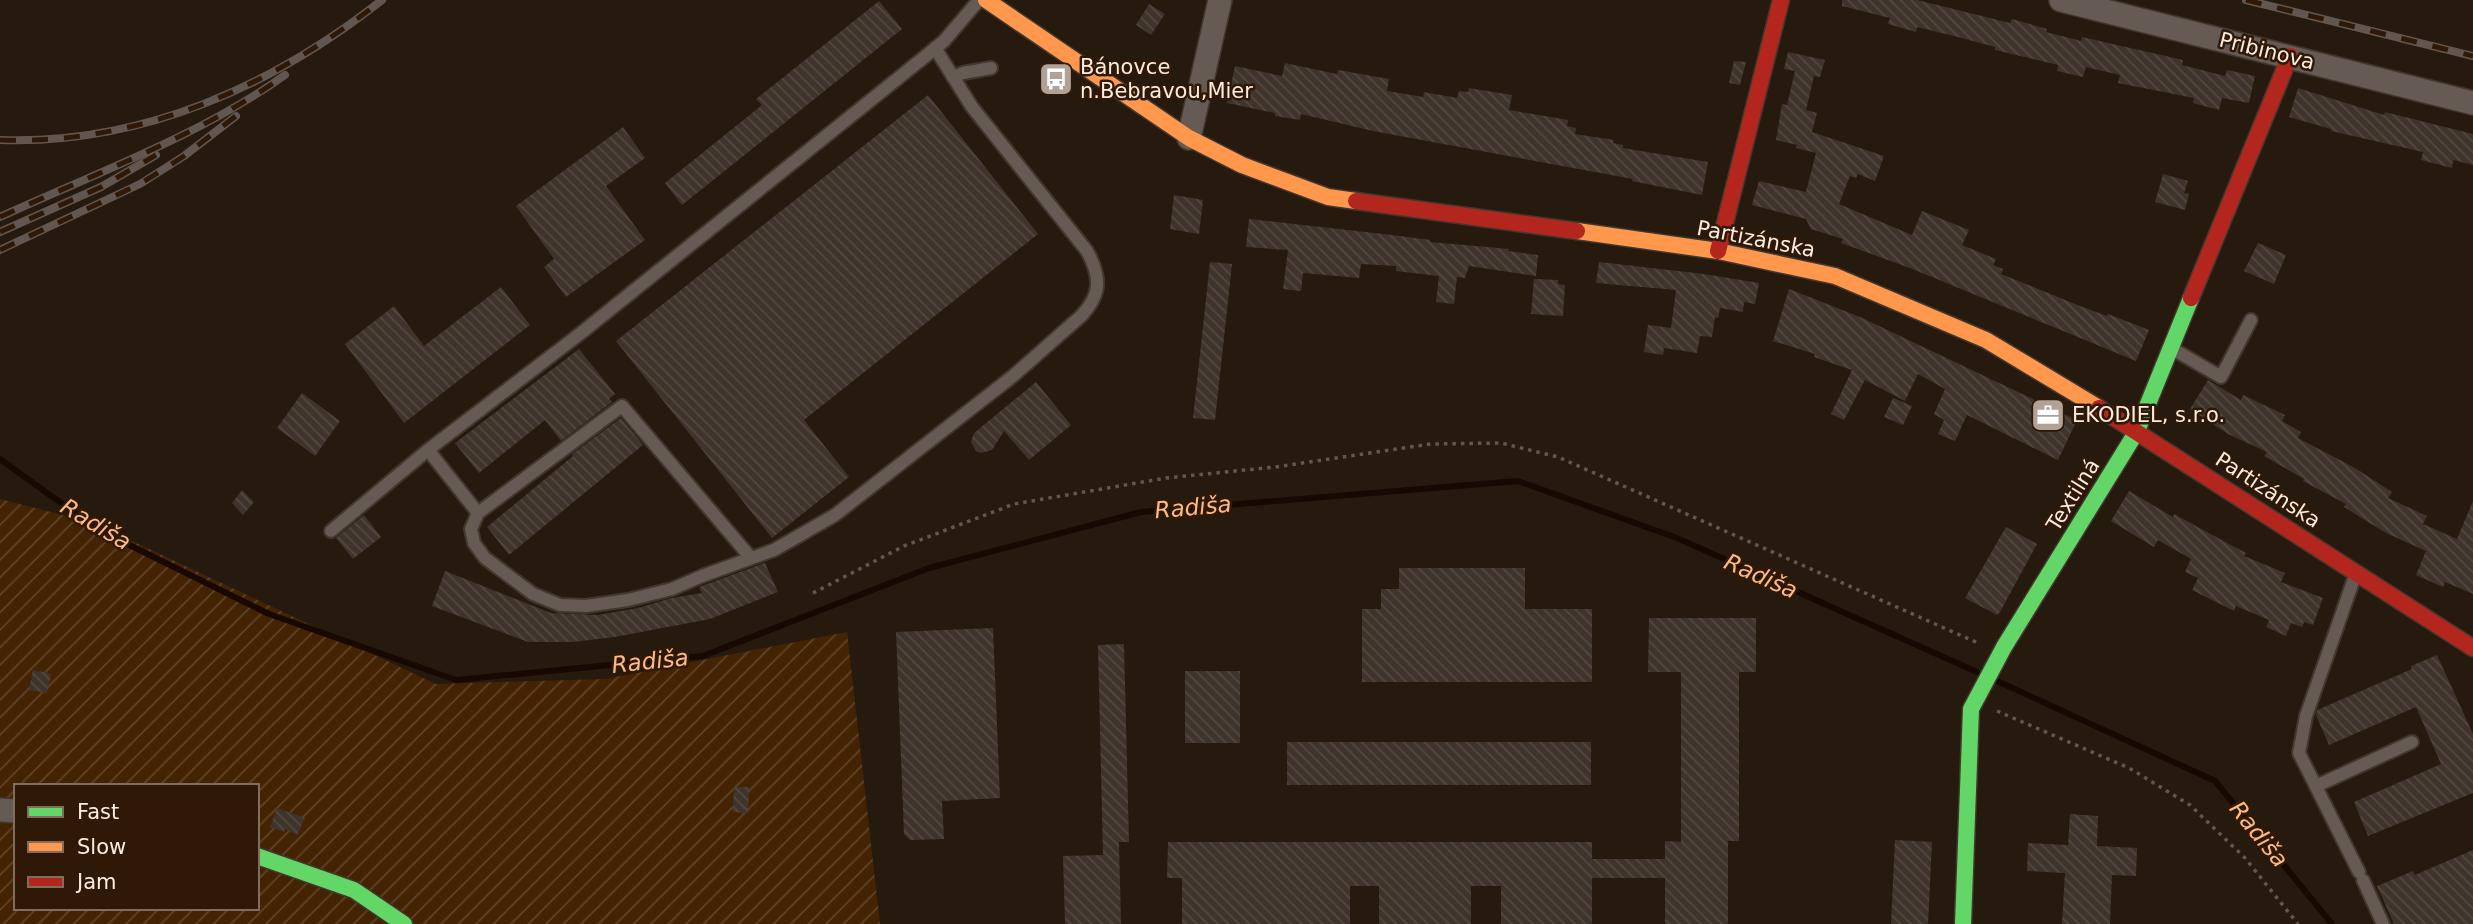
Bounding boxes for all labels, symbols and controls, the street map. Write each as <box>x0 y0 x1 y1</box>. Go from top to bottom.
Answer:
street label: Pribinova <box>2217 28 2317 74</box>
place label: Bánovce n.Bebravou,Mier <box>1080 55 1253 103</box>
bus stop icon: Bánovce n.Bebravou,Mier <box>1037 60 1075 98</box>
street label: Partizánska <box>1695 216 1817 262</box>
office icon: EKODIEL, s.r.o. <box>2029 396 2067 434</box>
place label: EKODIEL, s.r.o. <box>2072 403 2225 427</box>
street label: Partizánska <box>2211 447 2325 533</box>
street label: Textilná <box>2041 455 2104 536</box>
water label: Radiša <box>1153 491 1233 523</box>
water label: Radiša <box>56 493 136 555</box>
water label: Radiša <box>1720 548 1802 604</box>
water label: Radiša <box>610 644 690 678</box>
legend <box>14 784 259 910</box>
water label: Radiša <box>2225 796 2293 872</box>
text: Fast <box>77 800 119 824</box>
text: Slow <box>77 835 126 859</box>
text: Jam <box>75 870 117 894</box>

